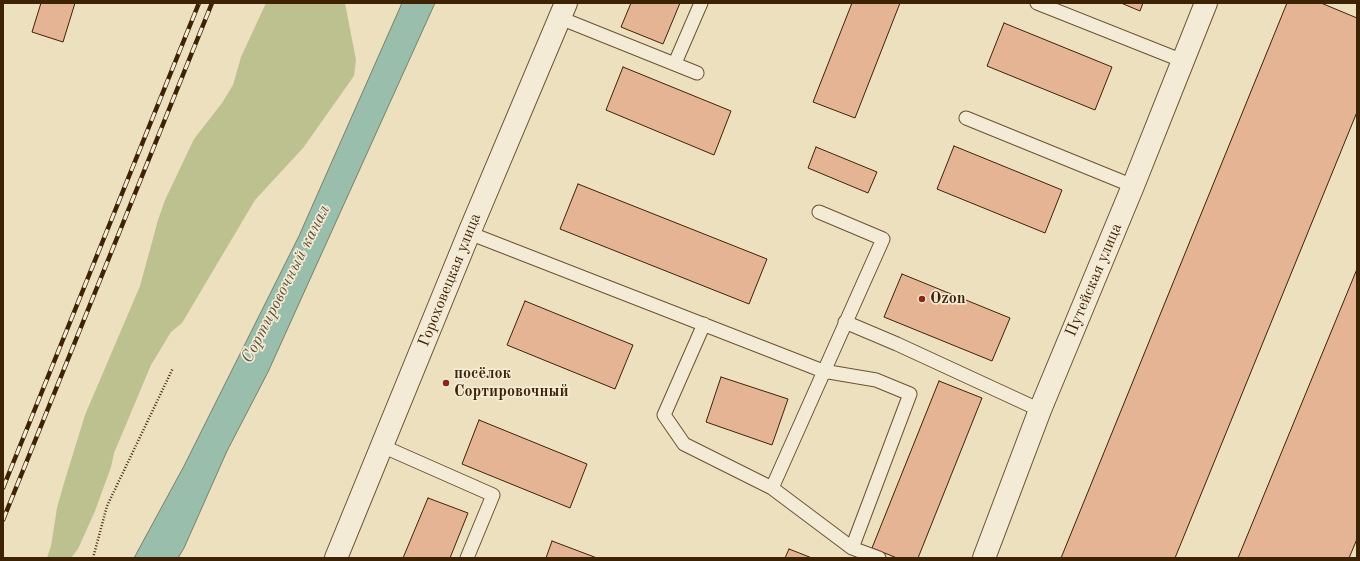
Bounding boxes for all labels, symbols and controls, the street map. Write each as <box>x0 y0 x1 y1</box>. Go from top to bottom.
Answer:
water label: Сортировочный канал <box>237 201 335 367</box>
street label: Гороховецкая улица <box>414 210 486 350</box>
street label: Путейская улица <box>1061 220 1127 340</box>
place label: Ozon <box>930 289 966 309</box>
marker: Ozon <box>917 294 927 304</box>
place label: посёлок Сортировочный <box>454 364 569 402</box>
marker: посёлок Сортировочный <box>441 378 451 388</box>

